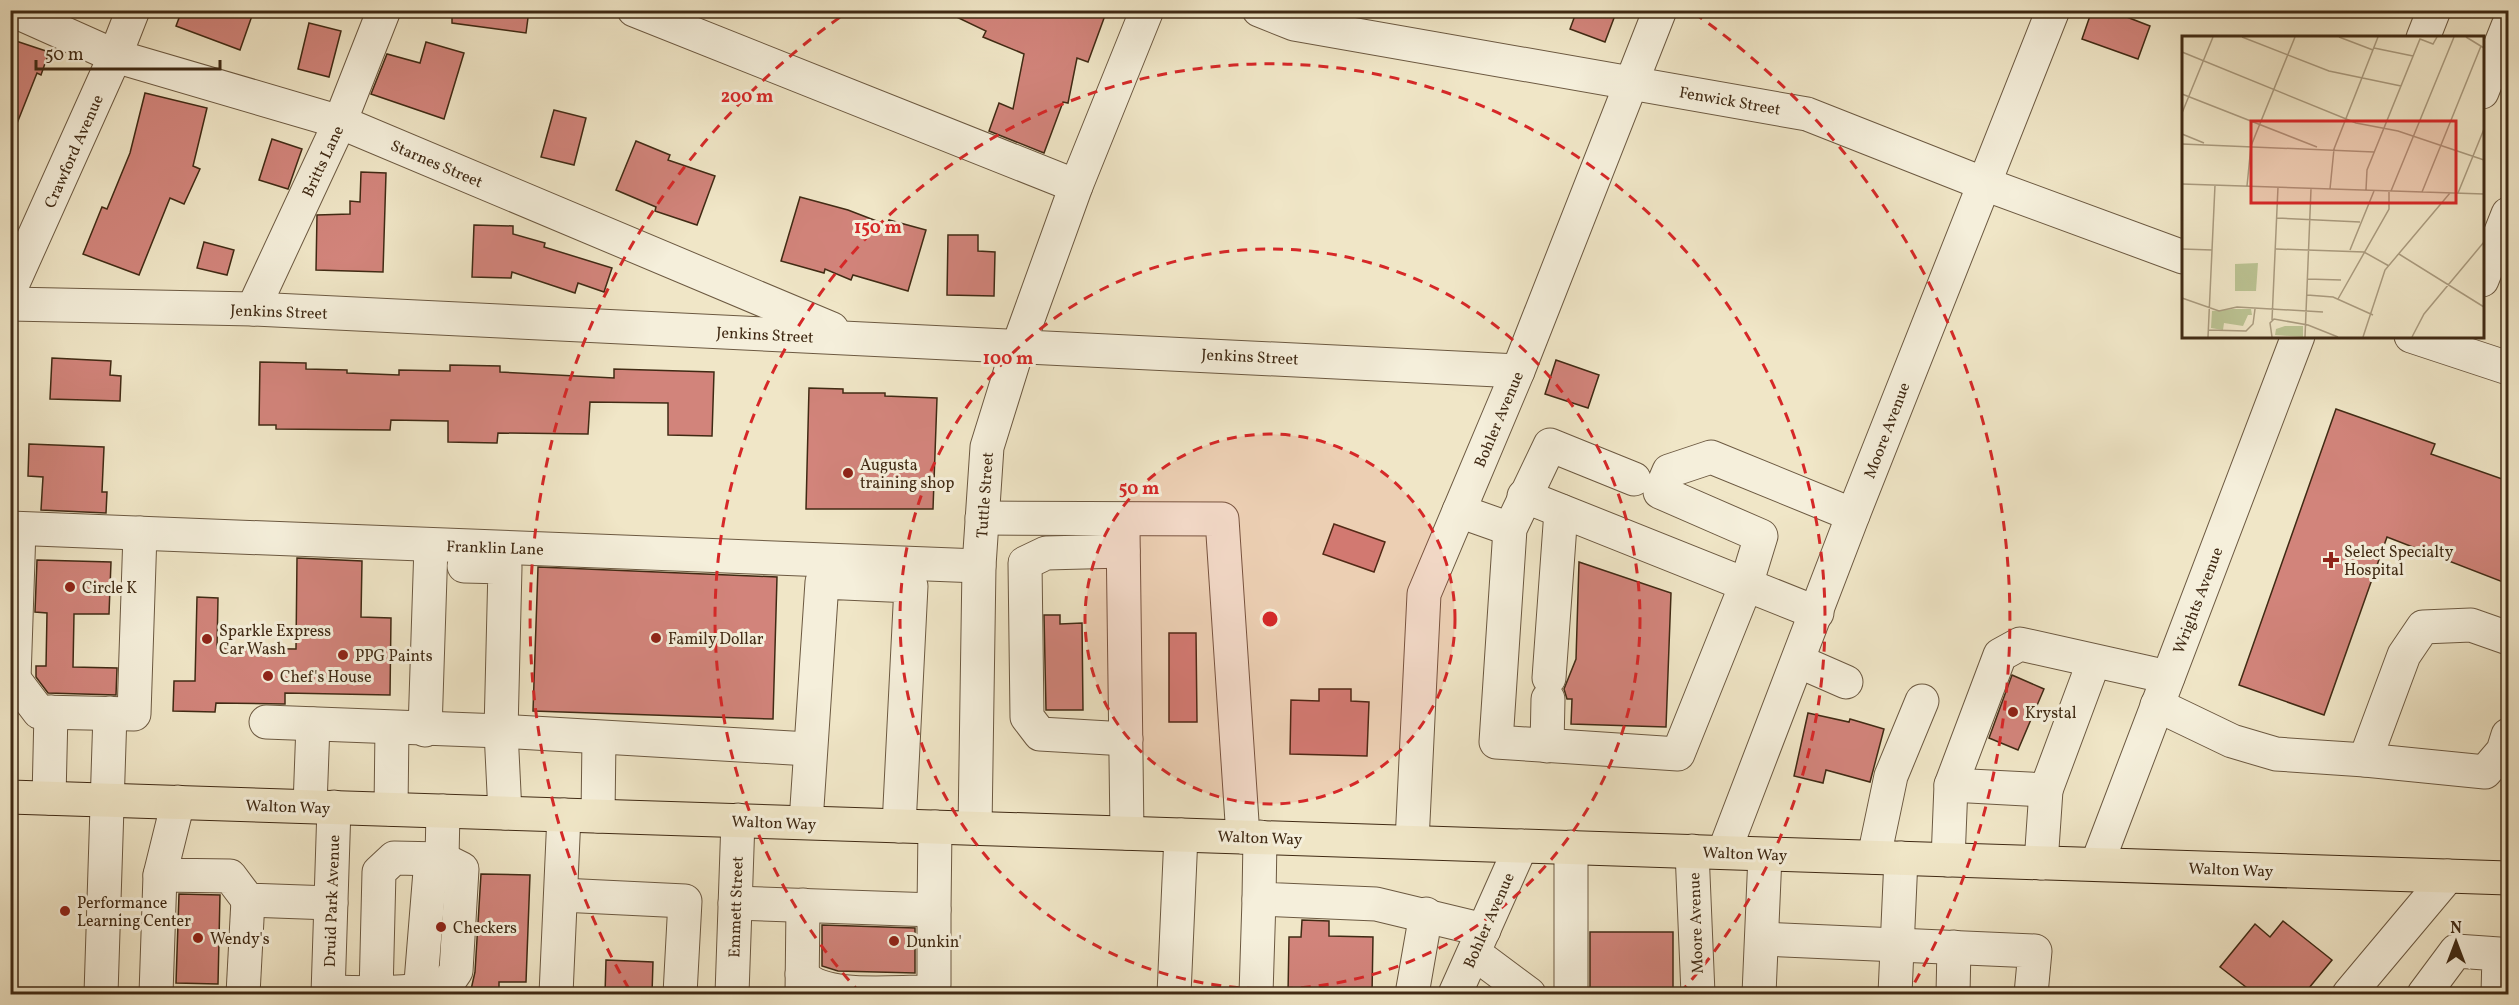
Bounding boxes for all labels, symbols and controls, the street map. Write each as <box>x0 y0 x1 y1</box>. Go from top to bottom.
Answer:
scale bar <box>36 33 220 71</box>
inset map <box>2182 36 2483 338</box>
text: 50 m <box>45 43 84 68</box>
street label: Fenwick Street <box>1677 82 1782 122</box>
text: 200 m <box>721 85 773 110</box>
street label: Crawford Avenue <box>40 91 110 212</box>
street label: Britts Lane <box>298 122 350 201</box>
street label: Starnes Street <box>387 136 486 194</box>
text: 150 m <box>854 216 902 241</box>
street label: Jenkins Street <box>230 300 328 326</box>
street label: Jenkins Street <box>716 322 815 350</box>
street label: Jenkins Street <box>1201 344 1300 372</box>
text: 100 m <box>983 347 1033 372</box>
street label: Bohler Avenue <box>1470 368 1530 471</box>
street label: Moore Avenue <box>1859 379 1916 482</box>
street label: Tuttle Street <box>972 451 1000 539</box>
place label: Augusta training shop <box>860 455 954 495</box>
marker: Augusta training shop <box>841 466 855 480</box>
text: 50 m <box>1119 477 1159 502</box>
street label: Franklin Lane <box>446 536 544 562</box>
place label: Select Specialty Hospital <box>2344 542 2454 582</box>
street label: Wrights Avenue <box>2168 544 2229 657</box>
marker: Select Specialty Hospital <box>2322 551 2340 569</box>
place label: Circle K <box>82 578 137 600</box>
marker: Circle K <box>63 580 77 594</box>
centre of rings <box>1260 609 1280 629</box>
place label: Sparkle Express Car Wash <box>219 621 331 661</box>
place label: Family Dollar <box>668 629 764 651</box>
marker: Family Dollar <box>649 631 663 645</box>
marker: Sparkle Express Car Wash <box>200 632 214 646</box>
place label: PPG Paints <box>355 646 433 668</box>
marker: PPG Paints <box>336 648 350 662</box>
place label: Chef's House <box>280 667 372 689</box>
marker: Chef's House <box>261 669 275 683</box>
place label: Krystal <box>2025 703 2077 725</box>
marker: Krystal <box>2006 705 2020 719</box>
street label: Walton Way <box>245 796 331 820</box>
street label: Walton Way <box>731 812 817 836</box>
street label: Walton Way <box>1217 827 1303 851</box>
street label: Druid Park Avenue <box>320 834 346 968</box>
street label: Walton Way <box>1702 843 1788 867</box>
street label: Emmett Street <box>724 855 750 958</box>
street label: Walton Way <box>2188 859 2274 883</box>
street label: Bohler Avenue <box>1459 870 1521 972</box>
street label: Moore Avenue <box>1684 872 1710 974</box>
place label: Performance Learning Center <box>77 893 191 933</box>
marker: Performance Learning Center <box>58 904 72 918</box>
north arrow <box>2426 912 2486 972</box>
place label: Checkers <box>453 918 517 940</box>
text: N <box>2450 918 2462 940</box>
marker: Checkers <box>434 920 448 934</box>
place label: Wendy's <box>210 929 270 951</box>
marker: Wendy's <box>191 931 205 945</box>
place label: Dunkin' <box>906 932 962 954</box>
marker: Dunkin' <box>887 934 901 948</box>

